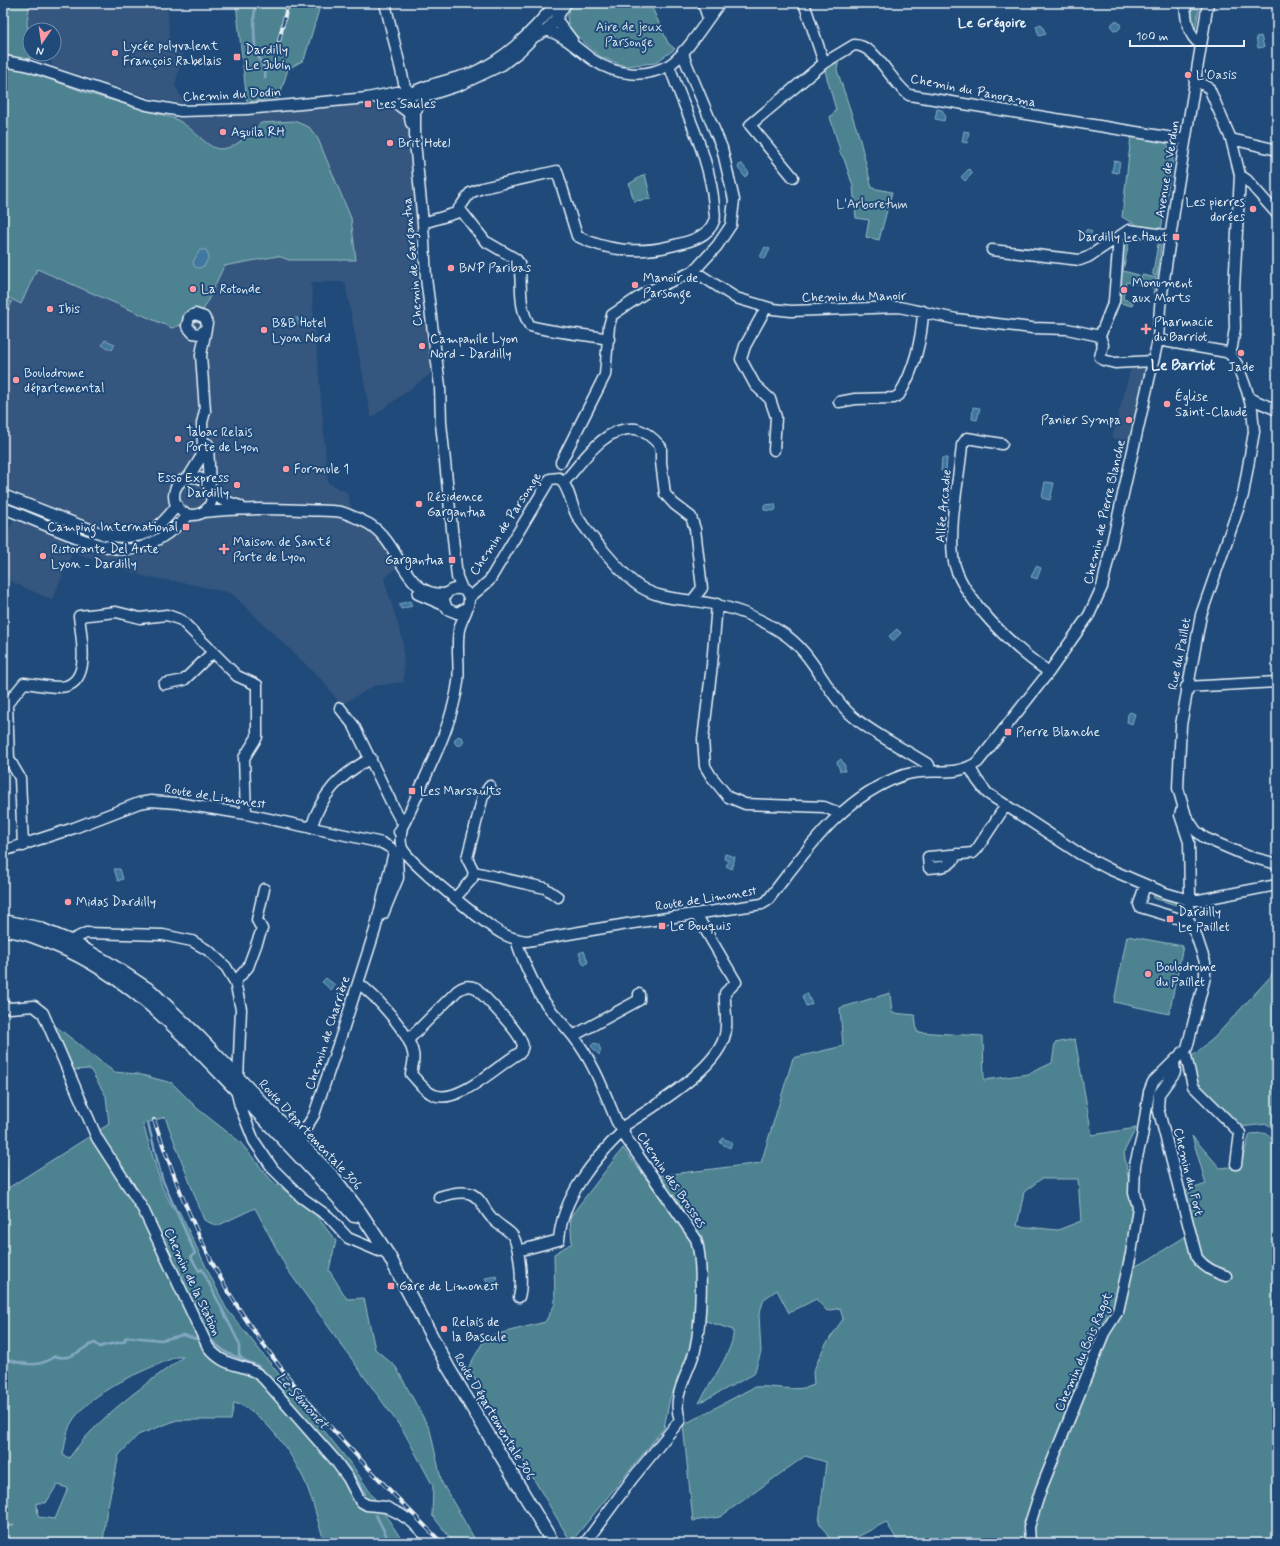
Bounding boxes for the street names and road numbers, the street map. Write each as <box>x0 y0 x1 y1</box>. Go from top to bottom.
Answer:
street label: Chemin du Panorama <box>909 70 1038 112</box>
street label: Chemin du Dodin <box>182 84 282 106</box>
street label: Avenue de Verdun <box>1152 119 1184 219</box>
street label: Chemin de Gargantua <box>399 196 429 327</box>
street label: Chemin du Manoir <box>801 288 907 306</box>
street label: Chemin de Pierre Blanche <box>1080 438 1130 586</box>
street label: Allée Arcadie <box>932 468 956 543</box>
street label: Chemin de Parsonge <box>466 469 546 579</box>
street label: Rue du Paillet <box>1165 616 1195 692</box>
street label: Route de Limonest <box>163 781 267 813</box>
street label: Route de Limonest <box>654 883 758 915</box>
street label: Chemin de Charrière <box>302 974 354 1092</box>
street label: Route Départementale 306 <box>254 1076 366 1194</box>
street label: Chemin du Fort <box>1169 1126 1207 1218</box>
street label: Chemin des Brosses <box>632 1128 710 1232</box>
street label: Chemin de la Station <box>160 1225 224 1339</box>
street label: Chemin du Bois Ragot <box>1051 1290 1118 1414</box>
street label: Route Départementale 306 <box>449 1350 539 1484</box>

